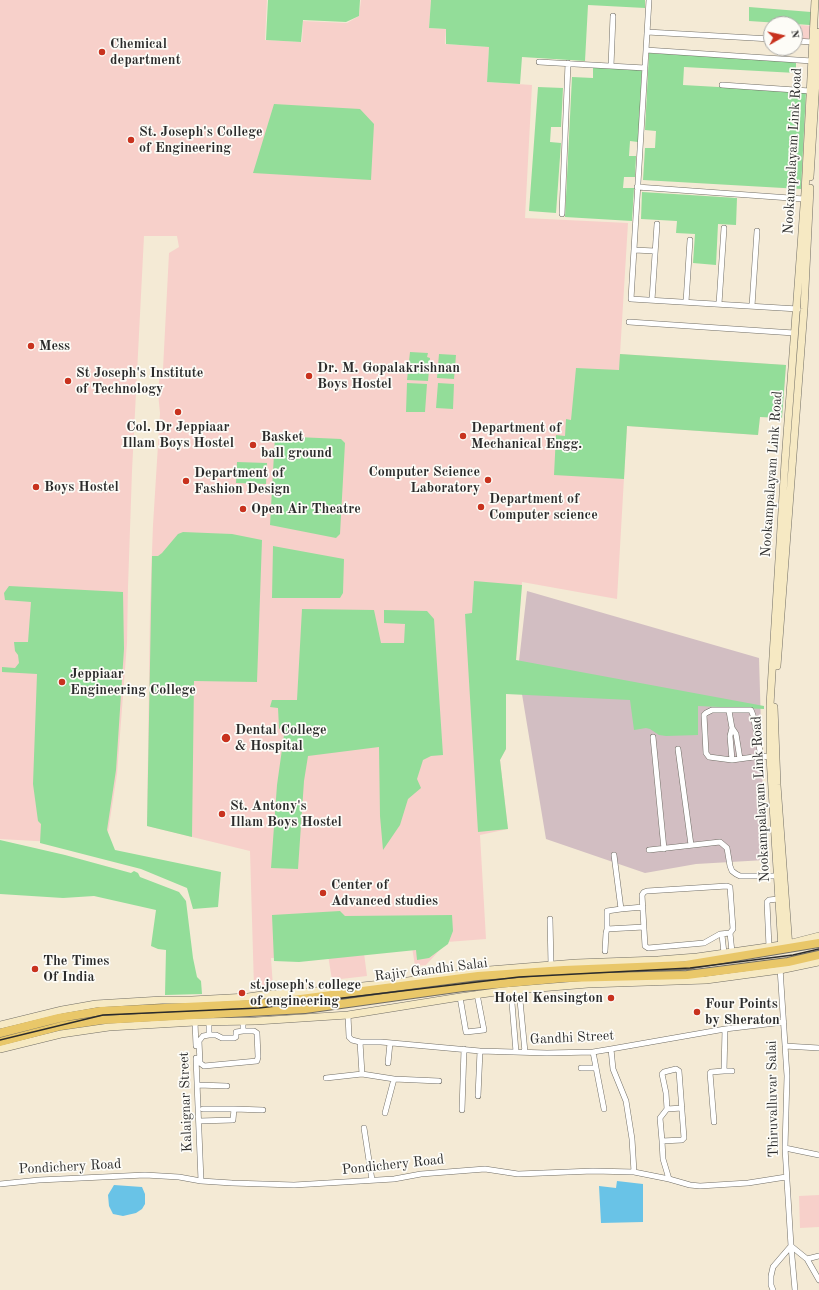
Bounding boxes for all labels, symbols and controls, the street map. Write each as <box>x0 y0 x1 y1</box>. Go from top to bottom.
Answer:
north arrow <box>763 16 803 56</box>
text: N <box>788 29 800 39</box>
place label: Chemical department <box>110 36 181 68</box>
marker: Chemical department <box>97 47 107 57</box>
street label: Nookampalayam Link Road <box>780 67 806 235</box>
place label: St. Joseph's College of Engineering <box>139 124 263 156</box>
marker: St. Joseph's College of Engineering <box>126 135 136 145</box>
place label: Mess <box>39 338 70 354</box>
marker: Mess <box>26 341 36 351</box>
place label: Dr. M. Gopalakrishnan Boys Hostel <box>317 360 460 392</box>
place label: St Joseph's Institute of Technology <box>76 365 203 398</box>
marker: Dr. M. Gopalakrishnan Boys Hostel <box>304 371 314 381</box>
marker: St Joseph's Institute of Technology <box>63 376 73 386</box>
street label: Nookampalayam Link Road <box>758 390 786 558</box>
marker: Col. Dr Jeppiaar Illam Boys Hostel <box>173 407 183 417</box>
place label: Col. Dr Jeppiaar Illam Boys Hostel <box>122 419 234 452</box>
place label: Department of Mechanical Engg. <box>471 420 582 452</box>
place label: Basket ball ground <box>261 429 332 462</box>
marker: Department of Mechanical Engg. <box>458 431 468 441</box>
marker: Basket ball ground <box>248 440 258 450</box>
place label: Computer Science Laboratory <box>369 464 480 496</box>
place label: Department of Fashion Design <box>194 465 290 498</box>
marker: Computer Science Laboratory <box>483 475 493 485</box>
marker: Department of Fashion Design <box>181 476 191 486</box>
place label: Boys Hostel <box>44 479 119 495</box>
marker: Boys Hostel <box>31 482 41 492</box>
place label: Department of Computer science <box>489 491 598 524</box>
place label: Open Air Theatre <box>251 501 361 517</box>
marker: Department of Computer science <box>476 502 486 512</box>
marker: Open Air Theatre <box>238 504 248 514</box>
place label: Jeppiaar Engineering College <box>70 666 196 698</box>
marker: Jeppiaar Engineering College <box>57 677 67 687</box>
street label: Nookampalayam Link Road <box>748 715 774 883</box>
place label: Dental College & Hospital <box>235 722 327 754</box>
marker: Dental College & Hospital <box>220 732 232 744</box>
place label: St. Antony's Illam Boys Hostel <box>230 798 342 830</box>
marker: St. Antony's Illam Boys Hostel <box>217 809 227 819</box>
place label: Center of Advanced studies <box>331 877 438 910</box>
marker: Center of Advanced studies <box>318 888 328 898</box>
place label: The Times Of India <box>43 953 109 986</box>
street label: Rajiv Gandhi Salai <box>374 955 488 985</box>
marker: The Times Of India <box>30 964 40 974</box>
place label: st.joseph's college of engineering <box>250 977 361 1010</box>
marker: st.joseph's college of engineering <box>237 988 247 998</box>
place label: Hotel Kensington <box>494 990 603 1006</box>
marker: Hotel Kensington <box>606 993 616 1003</box>
place label: Four Points by Sheraton <box>705 996 780 1028</box>
marker: Four Points by Sheraton <box>692 1007 702 1017</box>
street label: Gandhi Street <box>529 1027 615 1049</box>
street label: Thiruvalluvar Salai <box>764 1040 782 1158</box>
street label: Kalaignar Street <box>176 1051 196 1153</box>
street label: Pondichery Road <box>341 1151 445 1179</box>
street label: Pondichery Road <box>18 1156 122 1178</box>

